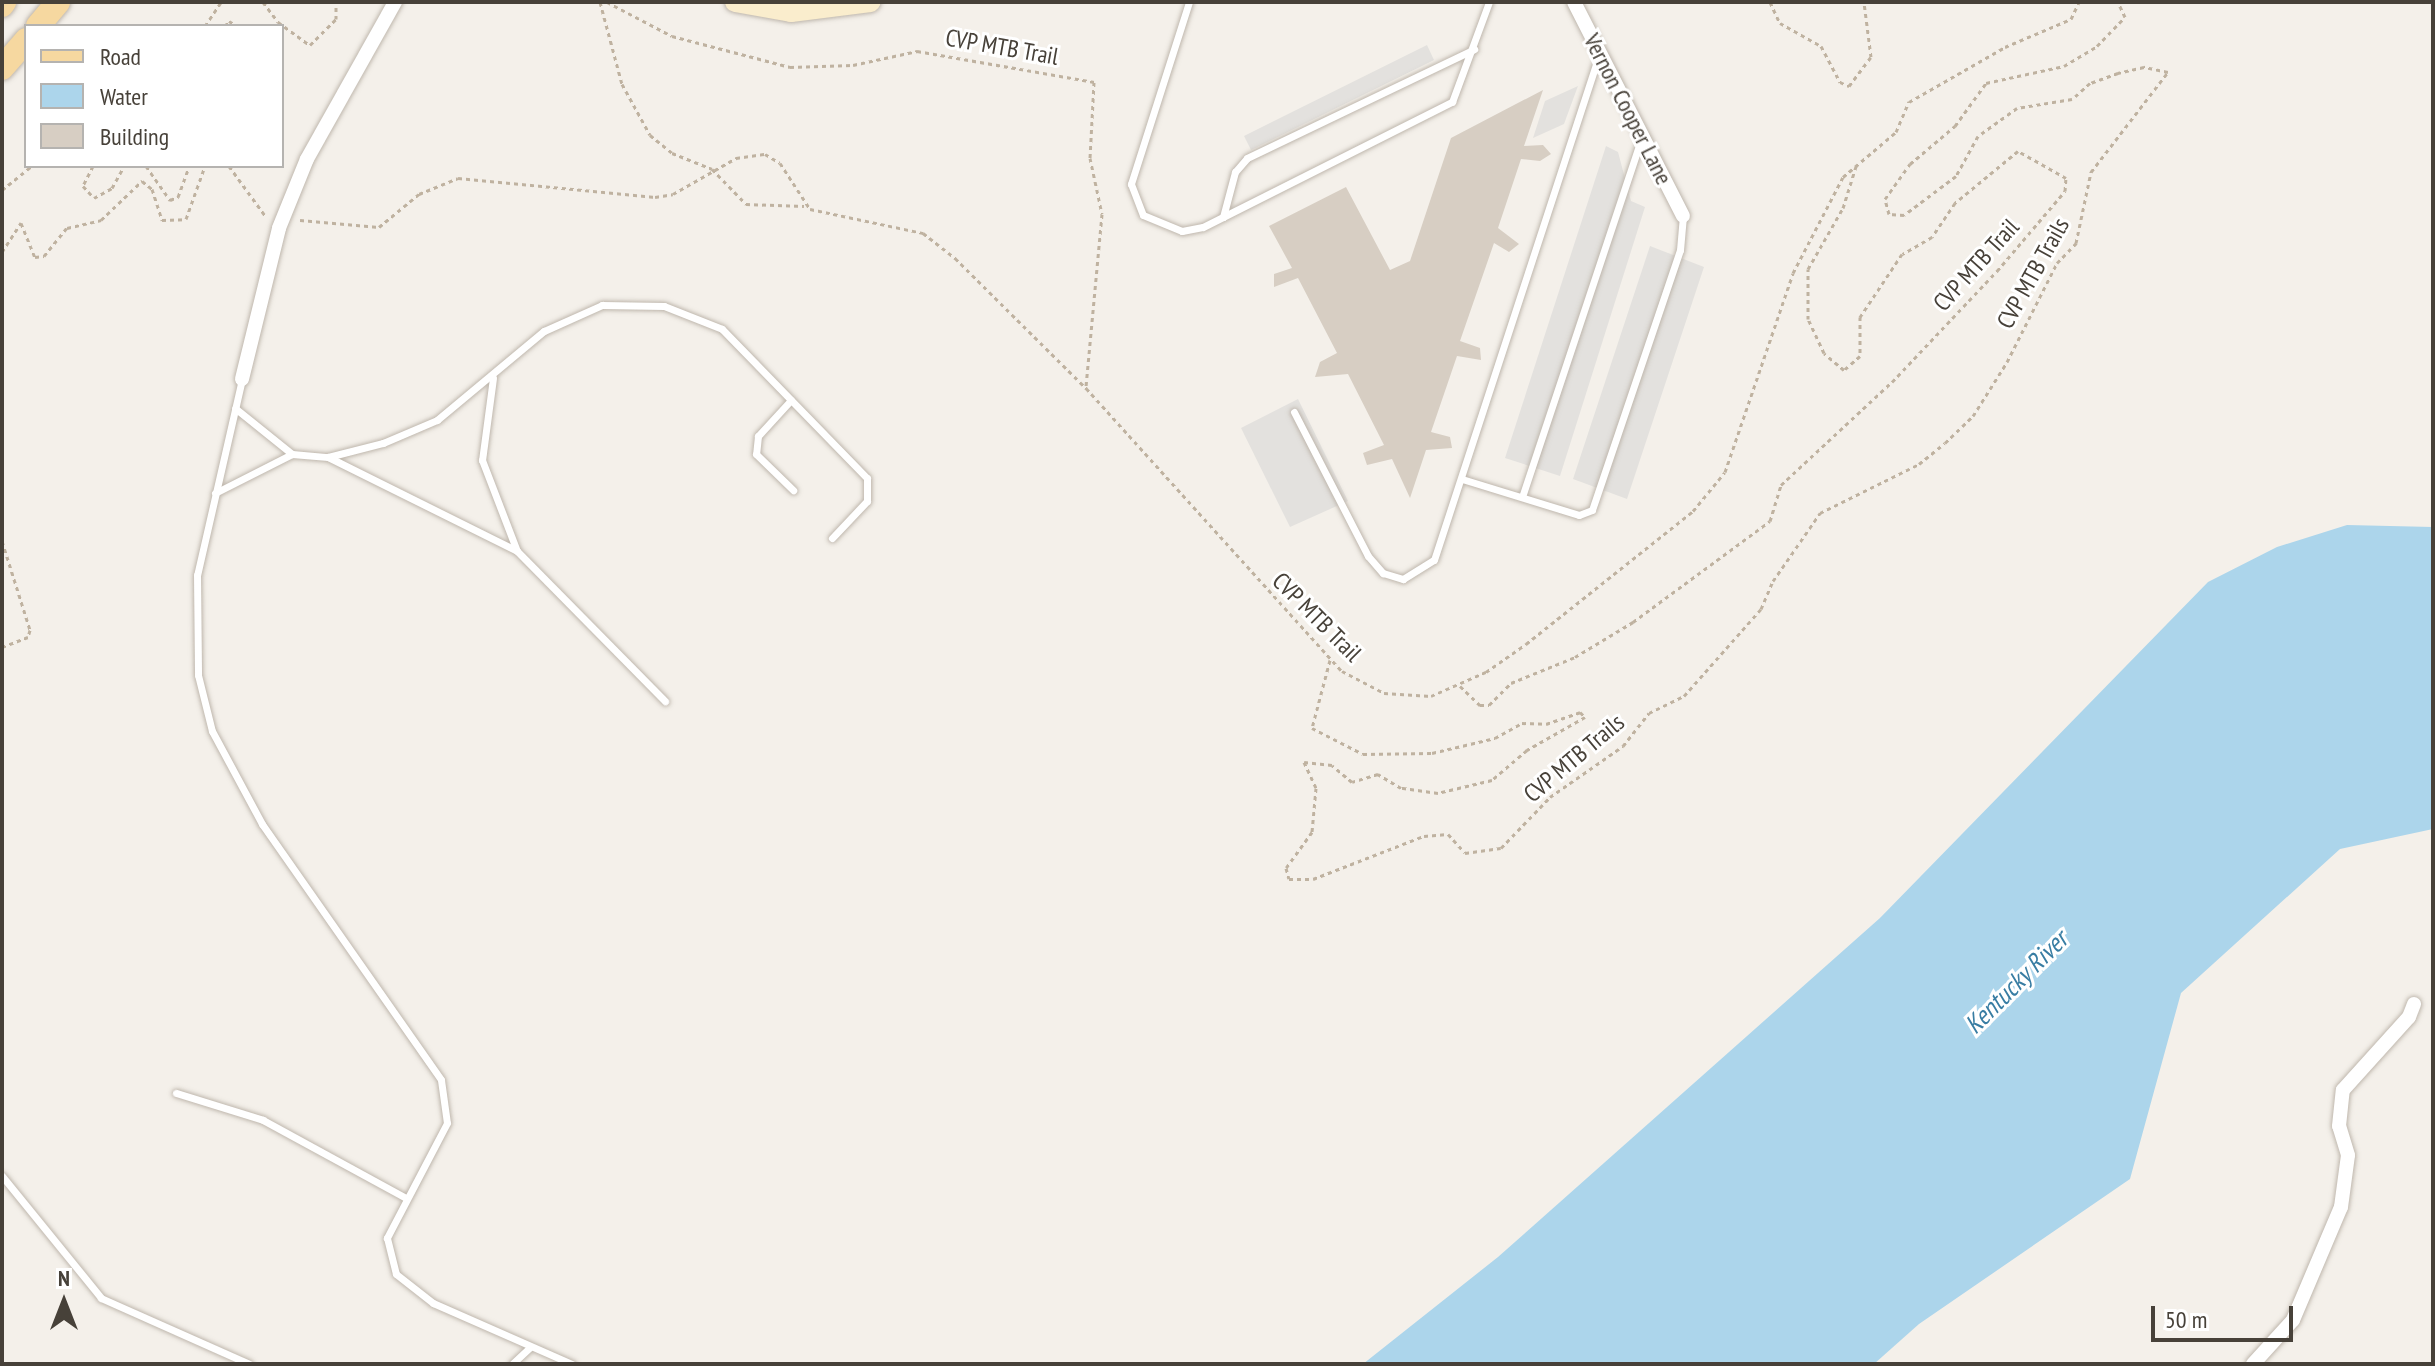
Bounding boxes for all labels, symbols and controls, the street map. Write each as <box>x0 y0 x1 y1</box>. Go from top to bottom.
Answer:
street label: CVP MTB Trail <box>943 23 1061 71</box>
legend <box>24 24 284 168</box>
street label: Vernon Cooper Lane <box>1578 29 1678 189</box>
text: Road <box>100 41 141 72</box>
text: Water <box>100 81 148 112</box>
text: Building <box>100 121 169 152</box>
street label: CVP MTB Trail <box>1927 212 2025 318</box>
street label: CVP MTB Trails <box>1990 212 2076 334</box>
street label: CVP MTB Trail <box>1266 566 1368 668</box>
street label: CVP MTB Trails <box>1517 707 1631 809</box>
water label: Kentucky River <box>1958 924 2074 1040</box>
north arrow <box>24 1262 104 1342</box>
text: N <box>58 1264 70 1292</box>
scale bar <box>2155 1290 2297 1340</box>
text: 50 m <box>2165 1304 2207 1335</box>

